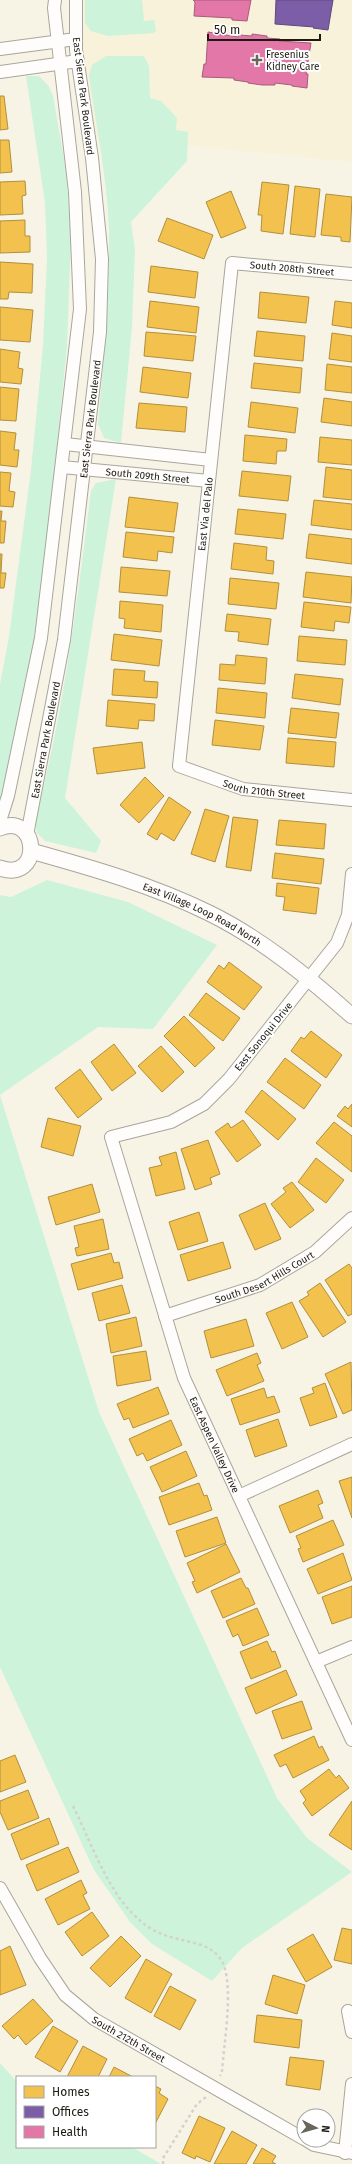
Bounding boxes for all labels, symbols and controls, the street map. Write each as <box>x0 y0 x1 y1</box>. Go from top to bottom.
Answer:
scale bar <box>208 16 320 42</box>
text: 50 m <box>214 23 240 37</box>
street label: East Sierra Park Boulevard <box>70 36 96 156</box>
place label: Fresenius Kidney Care <box>266 49 319 73</box>
marker: Fresenius Kidney Care <box>251 54 263 66</box>
street label: South 208th Street <box>249 259 335 279</box>
street label: East Sierra Park Boulevard <box>78 359 104 479</box>
street label: South 209th Street <box>105 466 190 486</box>
street label: East Via del Palo <box>196 476 216 552</box>
street label: East Sierra Park Boulevard <box>29 680 63 799</box>
street label: South 210th Street <box>221 777 306 802</box>
street label: East Village Loop Road North <box>141 881 263 949</box>
street label: East Sonoqui Drive <box>232 1000 295 1074</box>
street label: South Desert Hills Court <box>213 1249 317 1306</box>
street label: East Aspen Valley Drive <box>187 1395 241 1495</box>
street label: South 212th Street <box>89 2014 167 2066</box>
legend <box>16 2076 156 2148</box>
text: Homes <box>52 2085 90 2099</box>
text: Offices <box>52 2105 89 2119</box>
north arrow <box>296 2108 336 2148</box>
text: Health <box>52 2125 88 2139</box>
text: N <box>319 2125 332 2133</box>

